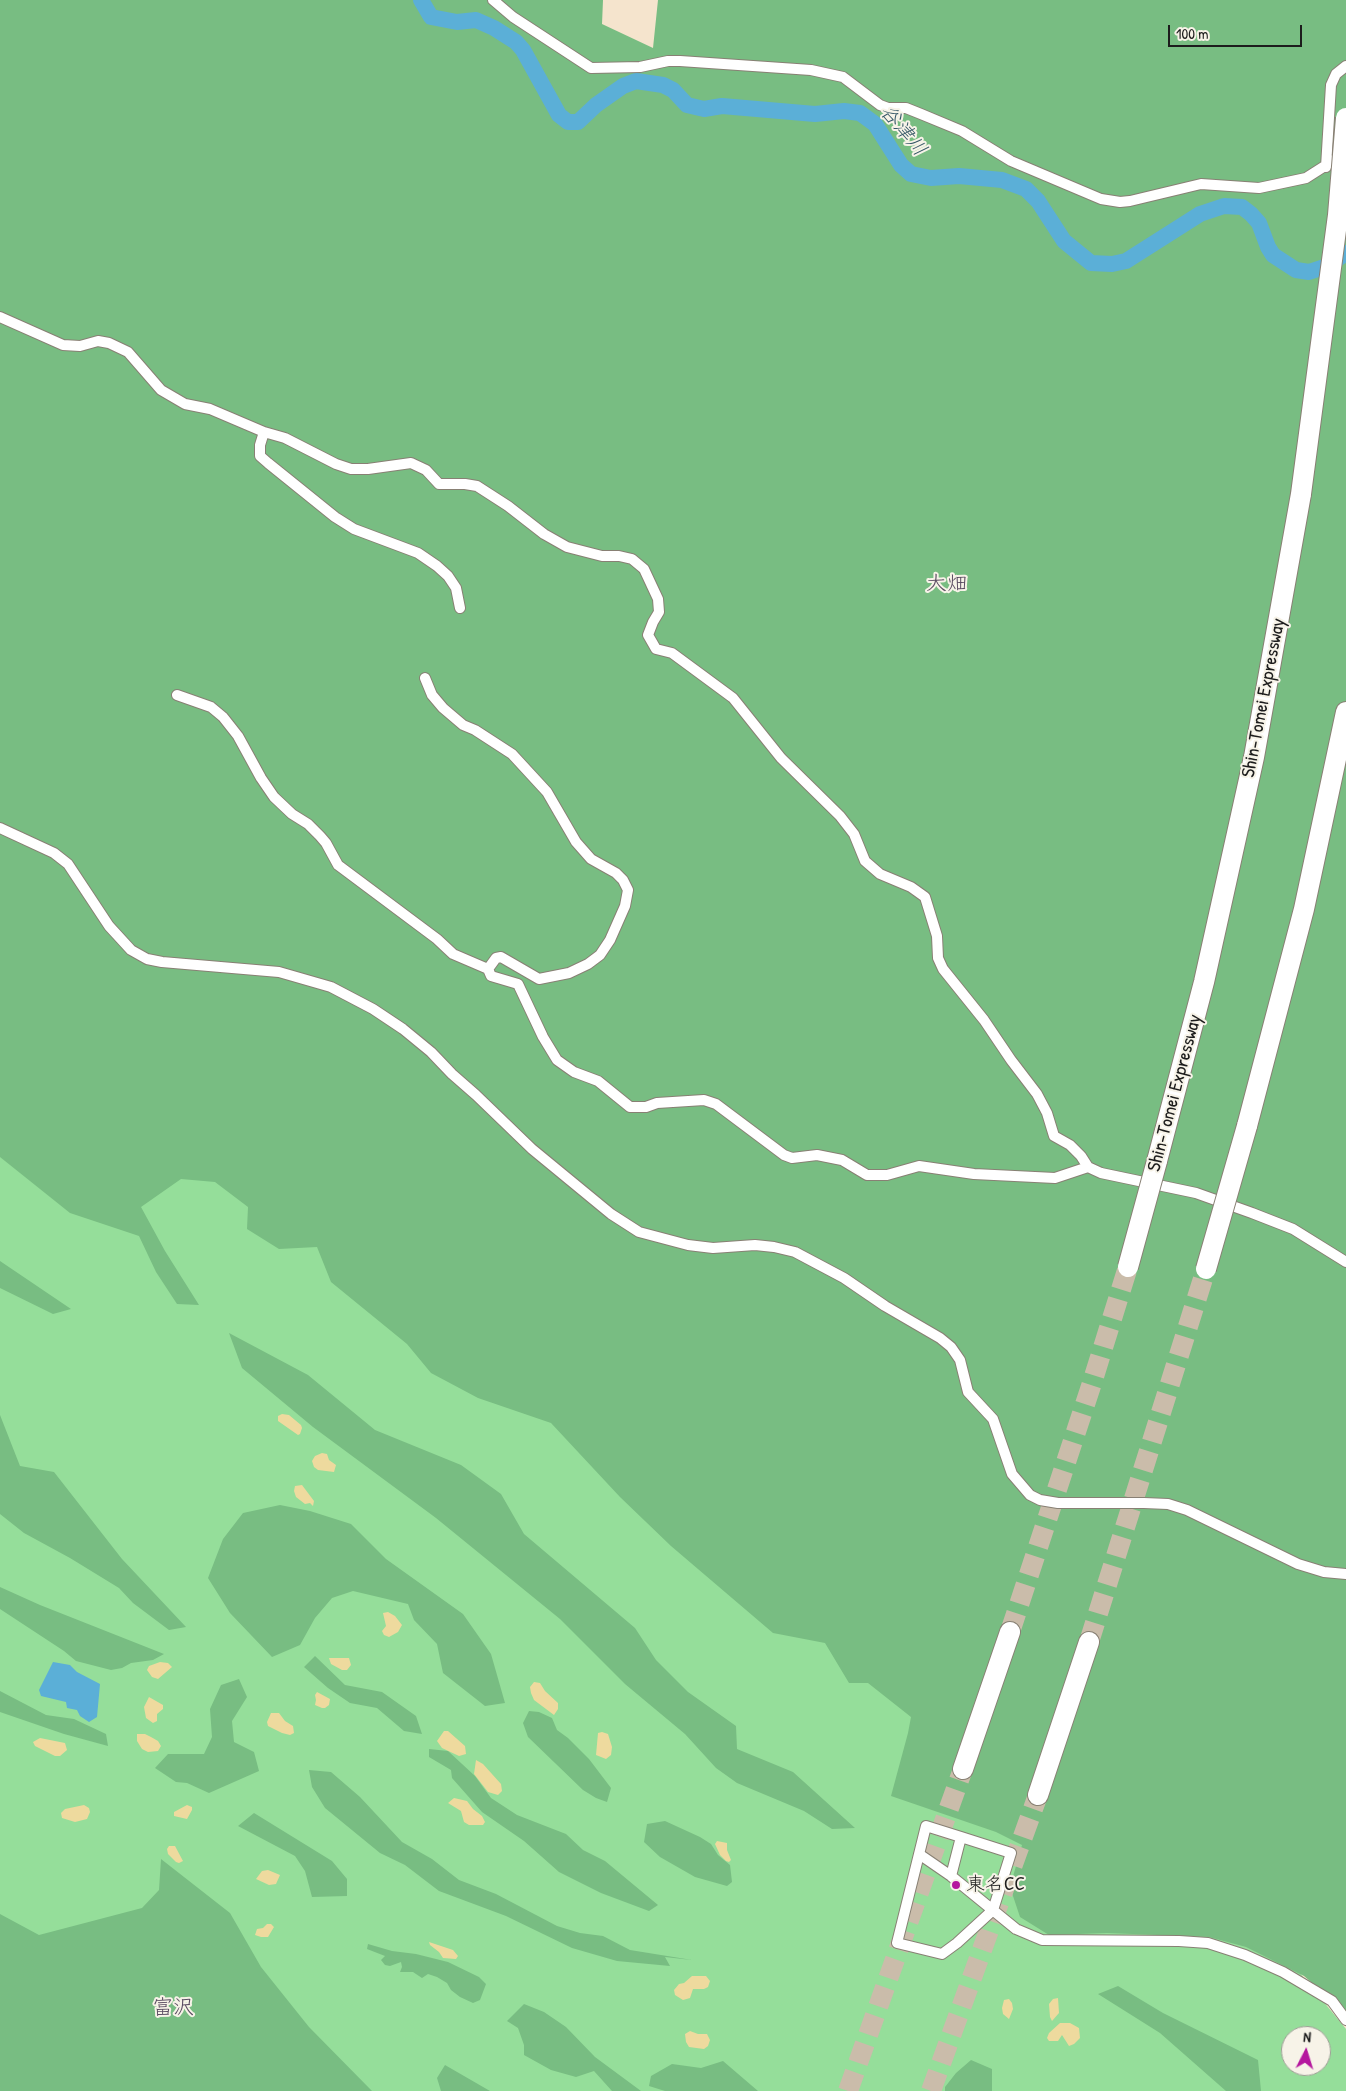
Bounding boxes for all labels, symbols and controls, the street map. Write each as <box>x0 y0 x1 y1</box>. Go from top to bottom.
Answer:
scale bar <box>1171 15 1305 47</box>
text: 100 m <box>1176 23 1209 44</box>
water label: 谷津川 <box>875 100 931 162</box>
district label: 大畑 <box>926 571 968 597</box>
street label: Shin-Tomei Expressway <box>1237 616 1291 780</box>
street label: Shin-Tomei Expressway <box>1143 1012 1207 1174</box>
place label: 東名CC <box>966 1874 1025 1896</box>
marker: 東名CC <box>950 1879 962 1891</box>
district label: 富沢 <box>152 1995 194 2021</box>
north arrow <box>1281 2026 1331 2076</box>
text: N <box>1303 2027 1312 2046</box>

